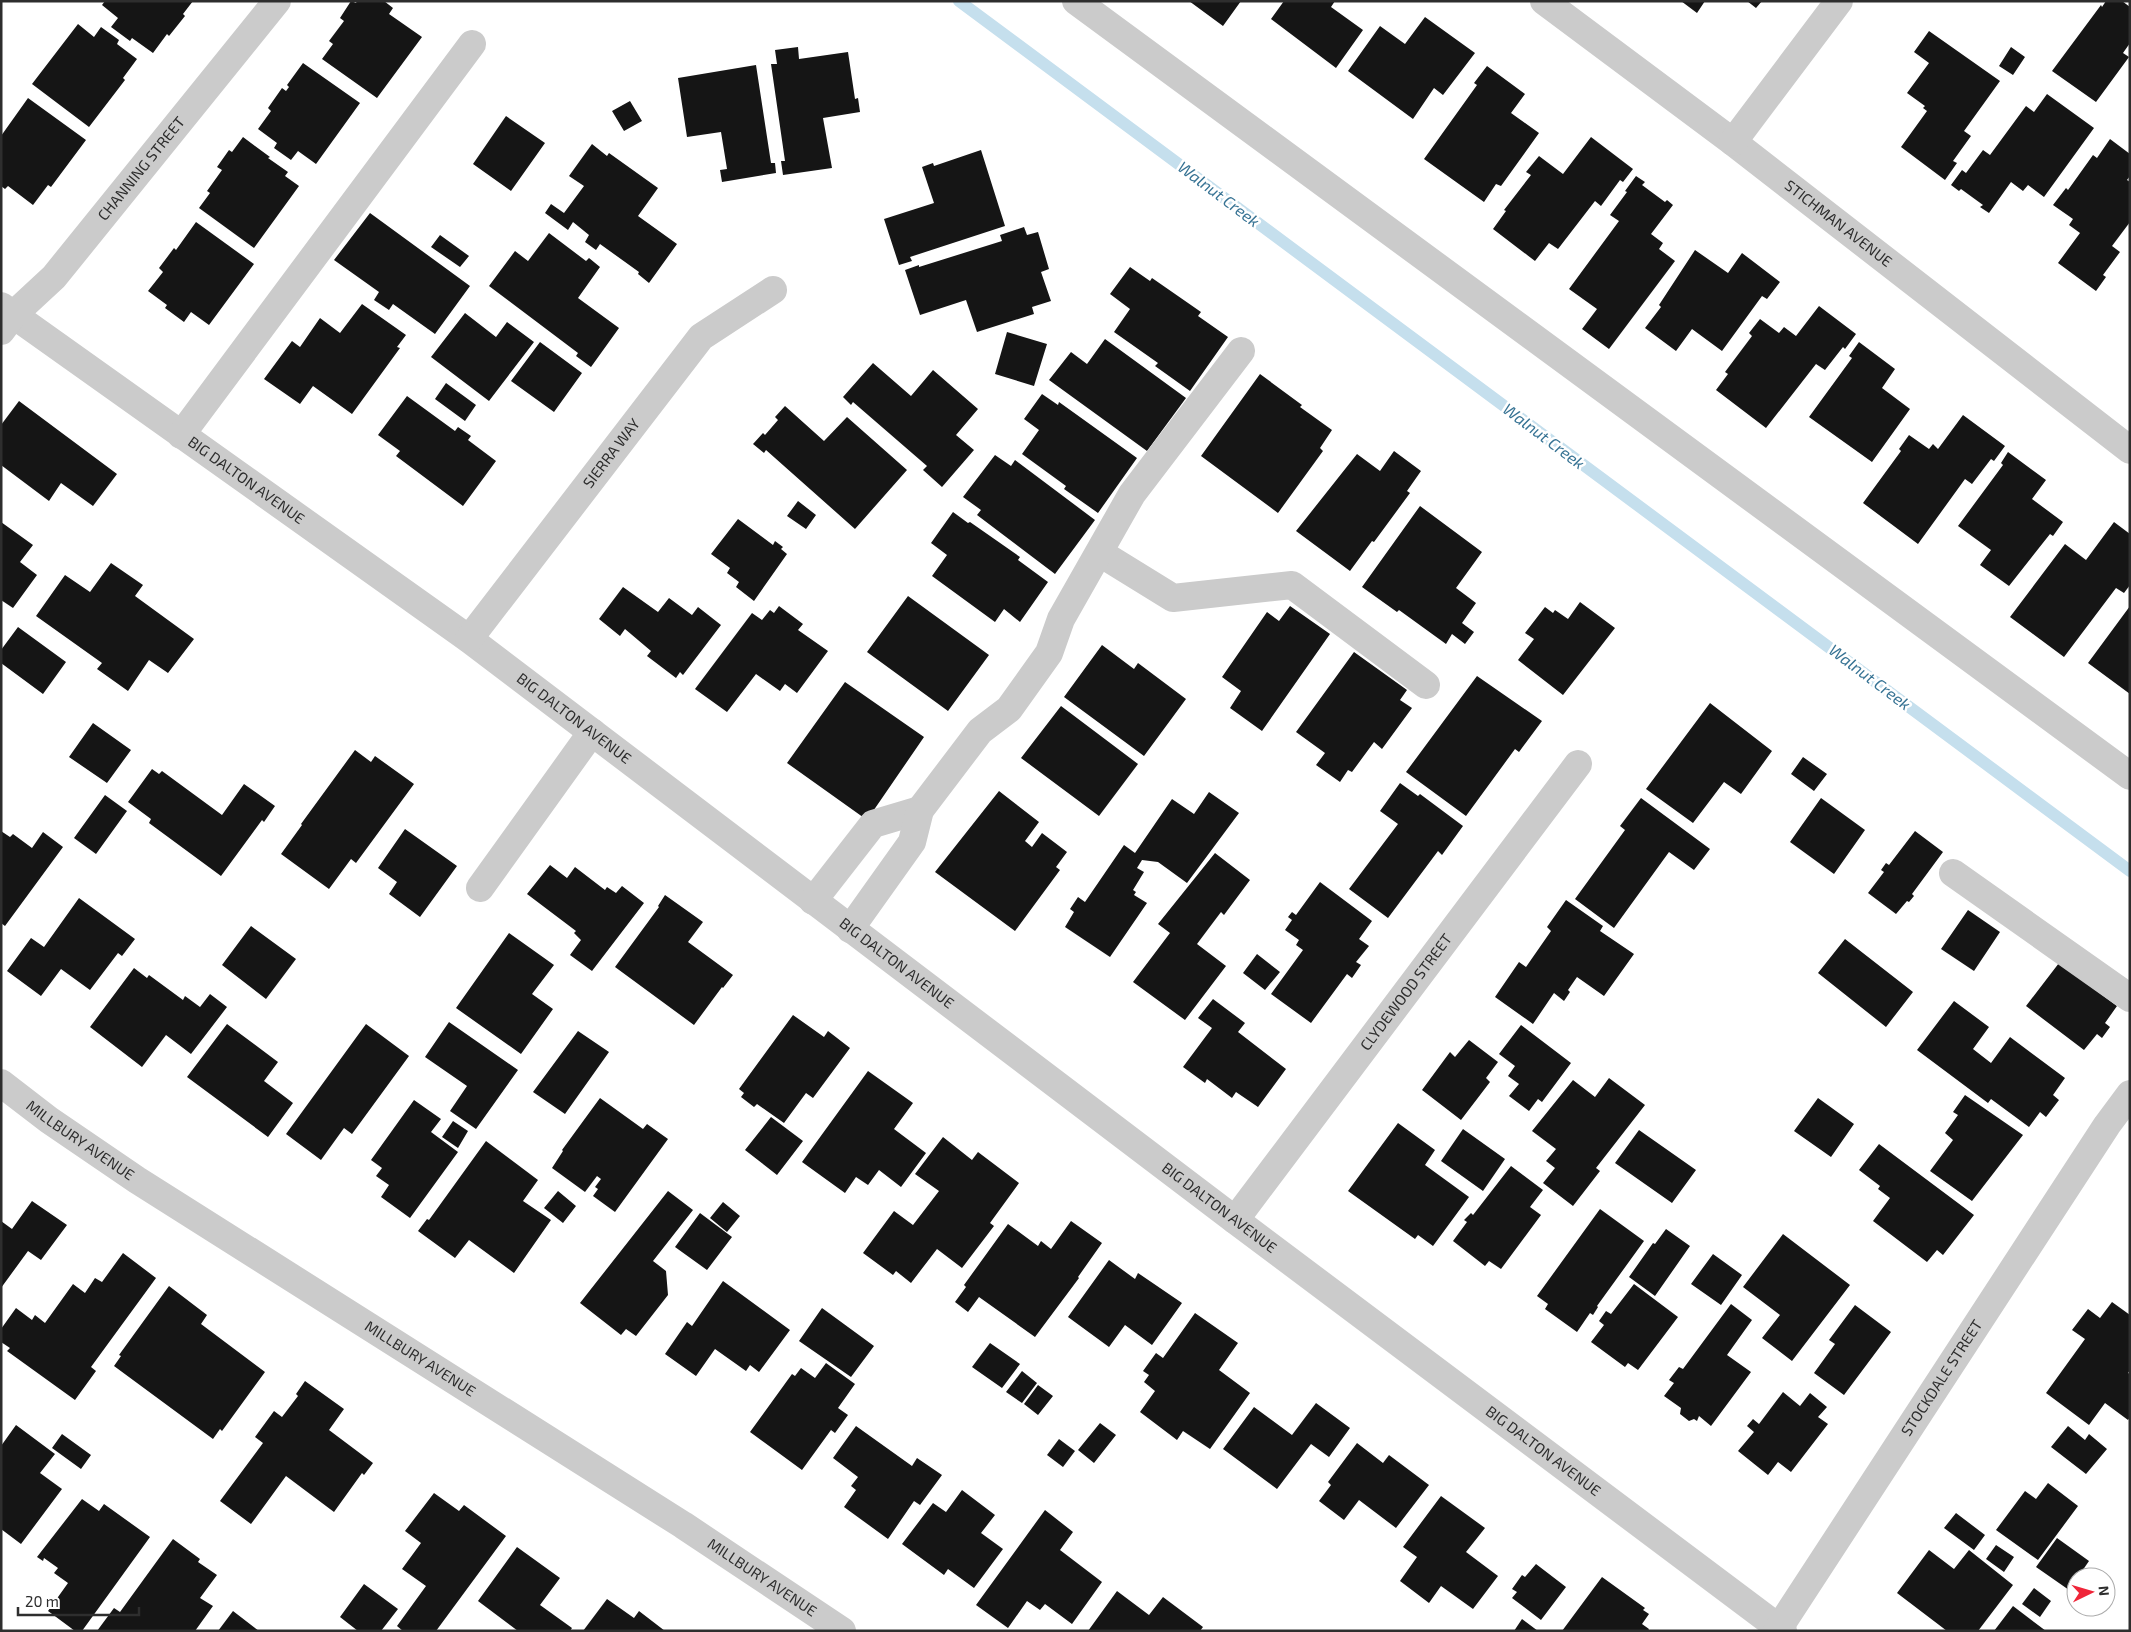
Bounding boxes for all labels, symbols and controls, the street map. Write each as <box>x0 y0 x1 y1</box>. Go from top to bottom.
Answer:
street label: CHANNING STREET <box>93 112 188 224</box>
water label: Walnut Creek <box>1175 157 1264 230</box>
street label: STICHMAN AVENUE <box>1782 176 1896 270</box>
water label: Walnut Creek <box>1500 399 1589 472</box>
street label: SIERRA WAY <box>579 414 643 491</box>
street label: BIG DALTON AVENUE <box>185 432 309 527</box>
water label: Walnut Creek <box>1826 640 1915 713</box>
street label: BIG DALTON AVENUE <box>514 669 635 767</box>
street label: BIG DALTON AVENUE <box>836 913 958 1012</box>
street label: CLYDEWOOD STREET <box>1356 930 1455 1054</box>
street label: MILLBURY AVENUE <box>23 1096 138 1184</box>
street label: BIG DALTON AVENUE <box>1159 1158 1281 1256</box>
street label: MILLBURY AVENUE <box>362 1316 479 1400</box>
street label: STOCKDALE STREET <box>1897 1316 1986 1439</box>
street label: BIG DALTON AVENUE <box>1483 1401 1605 1499</box>
street label: MILLBURY AVENUE <box>705 1534 821 1620</box>
north arrow <box>2066 1567 2116 1617</box>
scale bar <box>18 1584 139 1616</box>
text: N <box>2096 1585 2113 1597</box>
text: 20 m <box>25 1592 59 1610</box>

